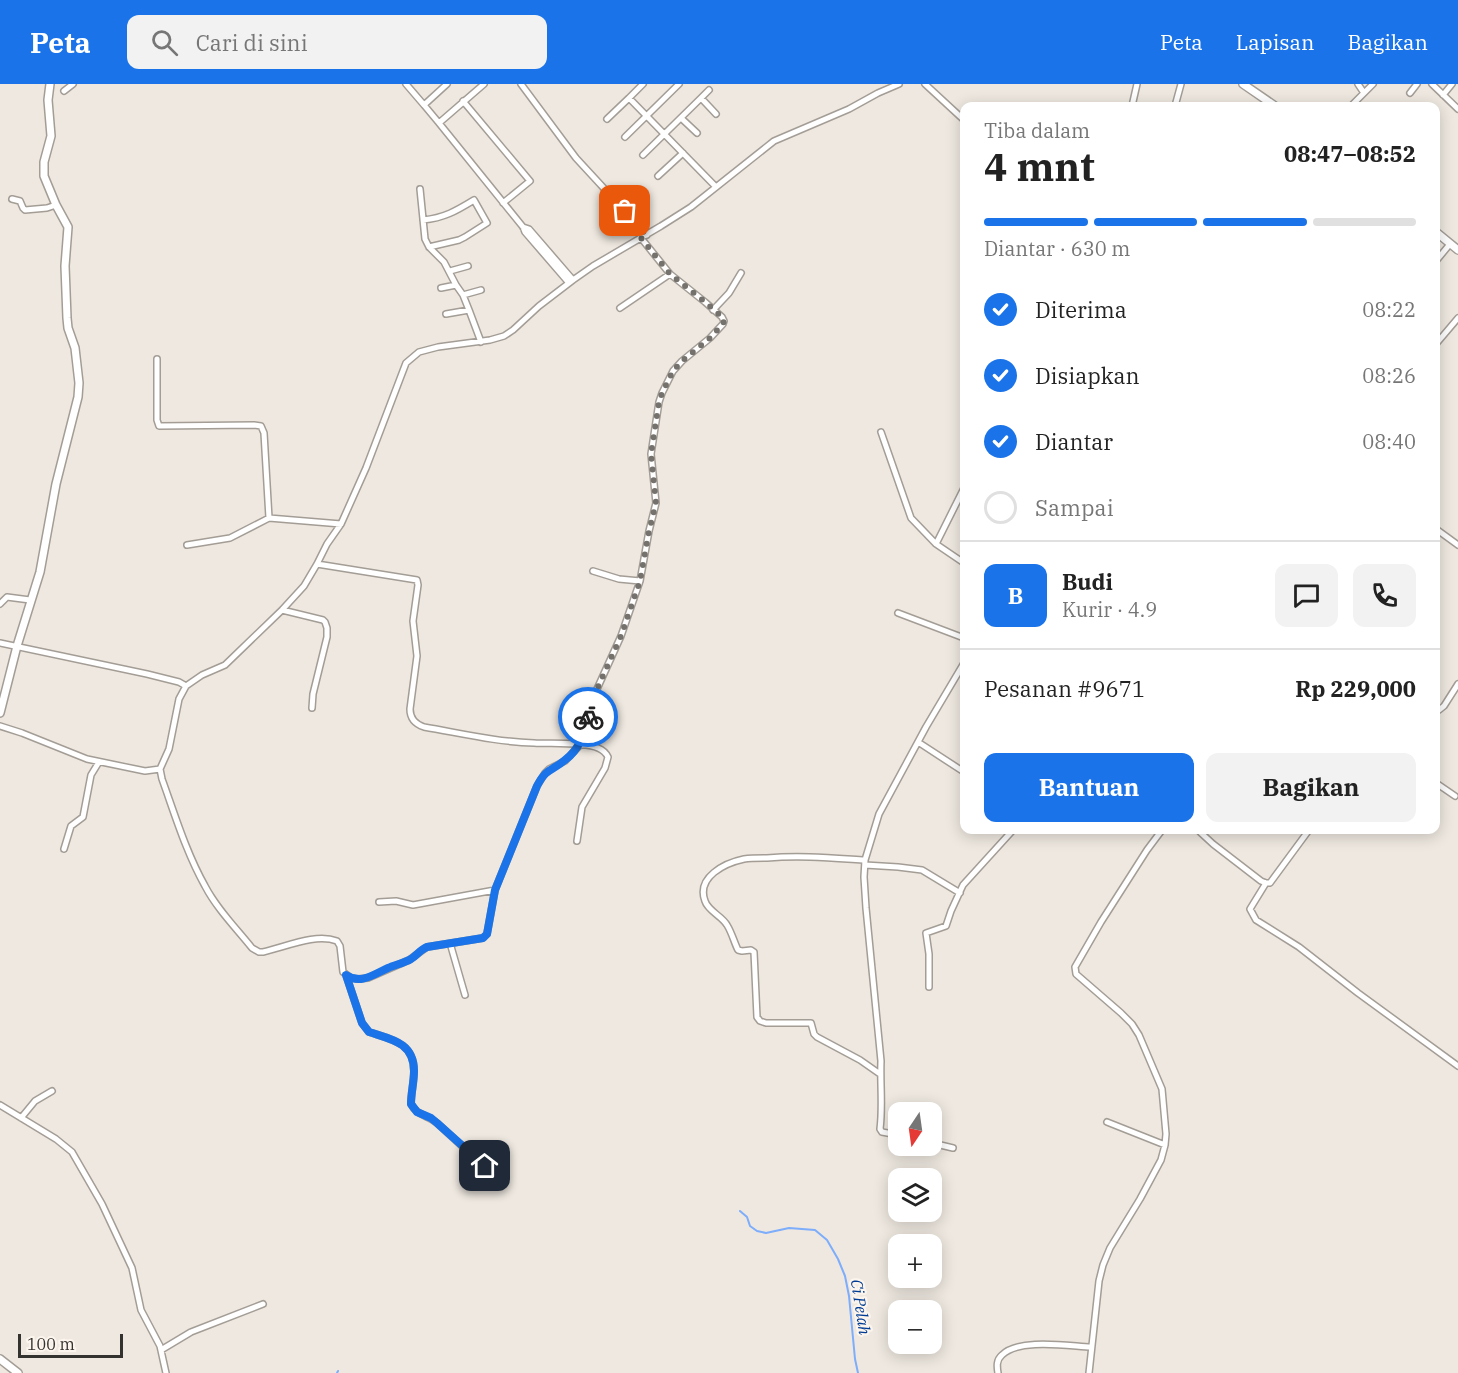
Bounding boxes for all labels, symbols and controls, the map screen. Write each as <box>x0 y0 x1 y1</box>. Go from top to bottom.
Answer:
search box <box>127 15 547 69</box>
text: Peta <box>30 24 91 61</box>
icon: search <box>148 26 181 59</box>
text: Cari di sini <box>196 28 308 57</box>
text: Peta <box>1160 28 1203 56</box>
text: Lapisan <box>1236 28 1314 56</box>
text: Bagikan <box>1347 28 1428 56</box>
text: Tiba dalam <box>984 117 1090 144</box>
text: 08:47–08:52 <box>1284 139 1416 168</box>
text: 4 mnt <box>984 141 1095 192</box>
pin <box>599 185 650 236</box>
icon: bag <box>608 194 641 227</box>
text: Diantar · 630 m <box>984 235 1130 262</box>
icon: check <box>984 293 1017 326</box>
text: Diterima <box>1035 295 1127 324</box>
text: 08:22 <box>1362 296 1416 323</box>
icon: check <box>984 359 1017 392</box>
text: Disiapkan <box>1035 361 1140 390</box>
text: 08:26 <box>1362 362 1416 389</box>
icon: check <box>984 425 1017 458</box>
text: Diantar <box>1035 427 1113 456</box>
text: 08:40 <box>1362 428 1416 455</box>
text: Sampai <box>1035 493 1114 522</box>
button: chat <box>1275 564 1338 627</box>
button: phone <box>1353 564 1416 627</box>
text: Budi <box>1062 567 1113 596</box>
text: B <box>1008 581 1023 610</box>
text: Kurir · 4.9 <box>1062 596 1157 623</box>
text: Pesanan #9671 <box>984 674 1145 703</box>
text: Rp 229,000 <box>1295 674 1416 703</box>
courier <box>558 687 618 747</box>
icon: bike <box>572 701 605 734</box>
button: Bantuan <box>984 753 1194 822</box>
button: Bagikan <box>1206 753 1416 822</box>
north arrow <box>888 1102 942 1156</box>
map controls <box>888 1102 942 1354</box>
pin <box>459 1140 510 1191</box>
icon: home <box>468 1149 501 1182</box>
button: layers <box>888 1168 942 1222</box>
button: + <box>888 1234 942 1288</box>
water label: Ci Pelah <box>847 1278 875 1336</box>
button: − <box>888 1300 942 1354</box>
scale bar <box>18 1331 123 1358</box>
text: 100 m <box>27 1334 75 1354</box>

